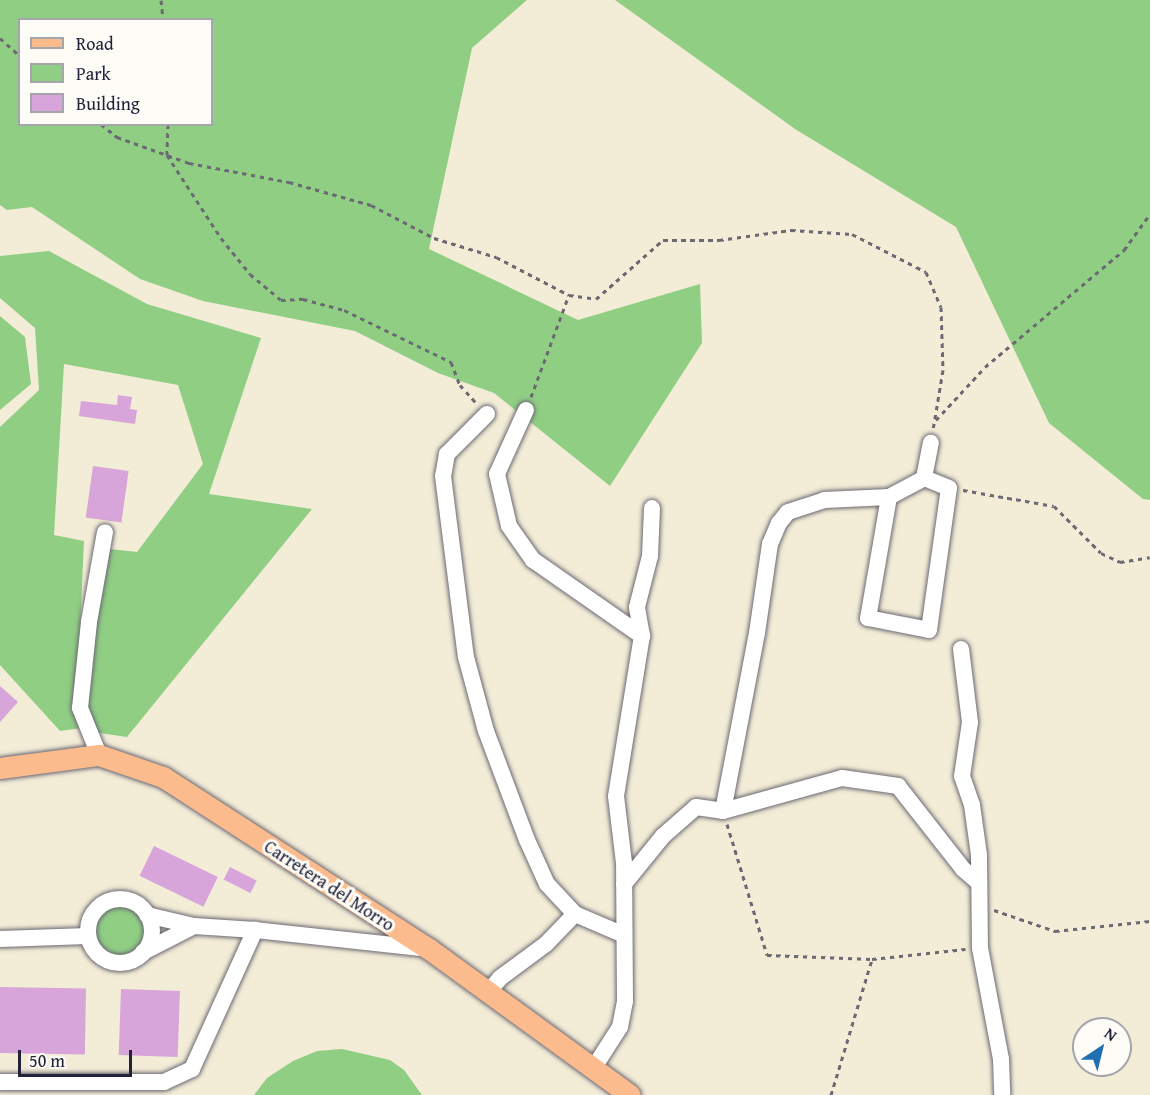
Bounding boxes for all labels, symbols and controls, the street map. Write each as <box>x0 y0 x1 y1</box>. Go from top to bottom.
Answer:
legend <box>18 18 213 126</box>
text: Road <box>76 30 114 57</box>
text: Park <box>76 60 111 87</box>
text: Building <box>76 90 140 117</box>
street label: Carretera del Morro <box>260 836 398 936</box>
north arrow <box>1072 1017 1132 1077</box>
text: N <box>1100 1021 1122 1047</box>
scale bar <box>21 1038 135 1076</box>
text: 50 m <box>29 1047 65 1074</box>

